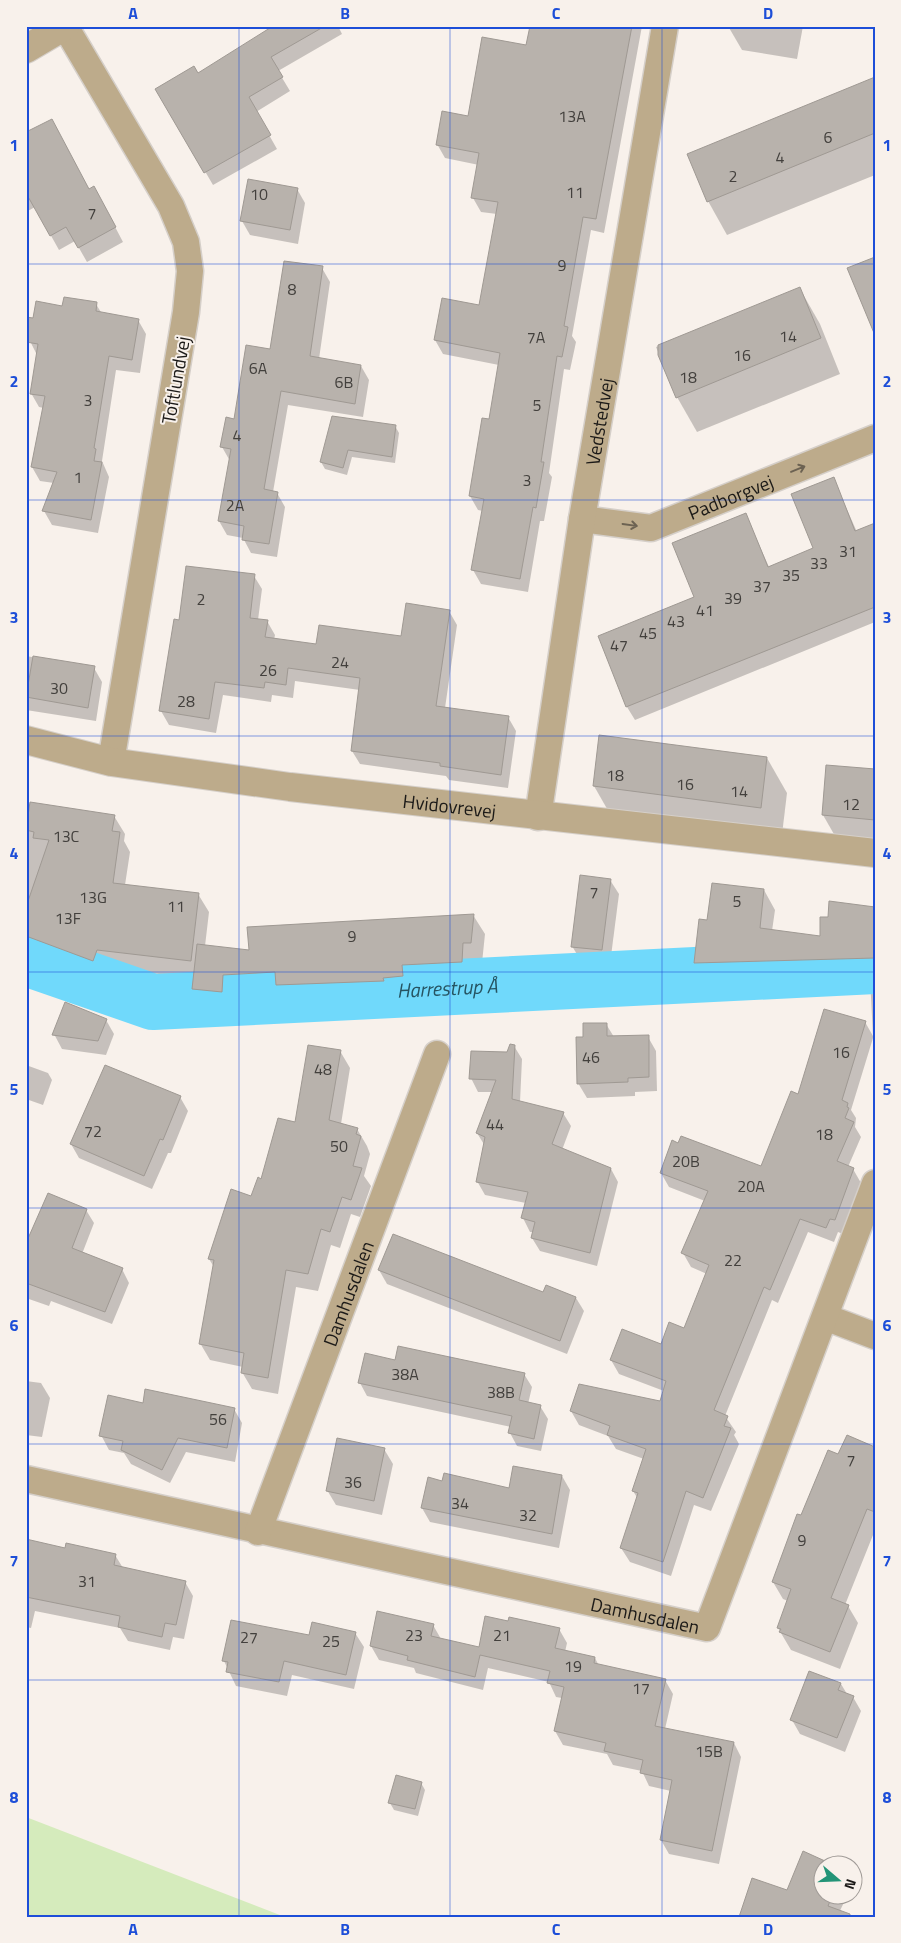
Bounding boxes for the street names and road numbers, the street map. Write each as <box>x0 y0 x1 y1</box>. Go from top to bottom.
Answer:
street label: Toftlundvej <box>153 334 197 426</box>
street label: Vedstedvej <box>577 376 620 467</box>
street label: Padborgvej <box>683 466 777 526</box>
street label: Hvidovrevej <box>401 785 498 825</box>
street label: Damhusdalen <box>314 1236 380 1350</box>
street label: Damhusdalen <box>588 1589 702 1640</box>

